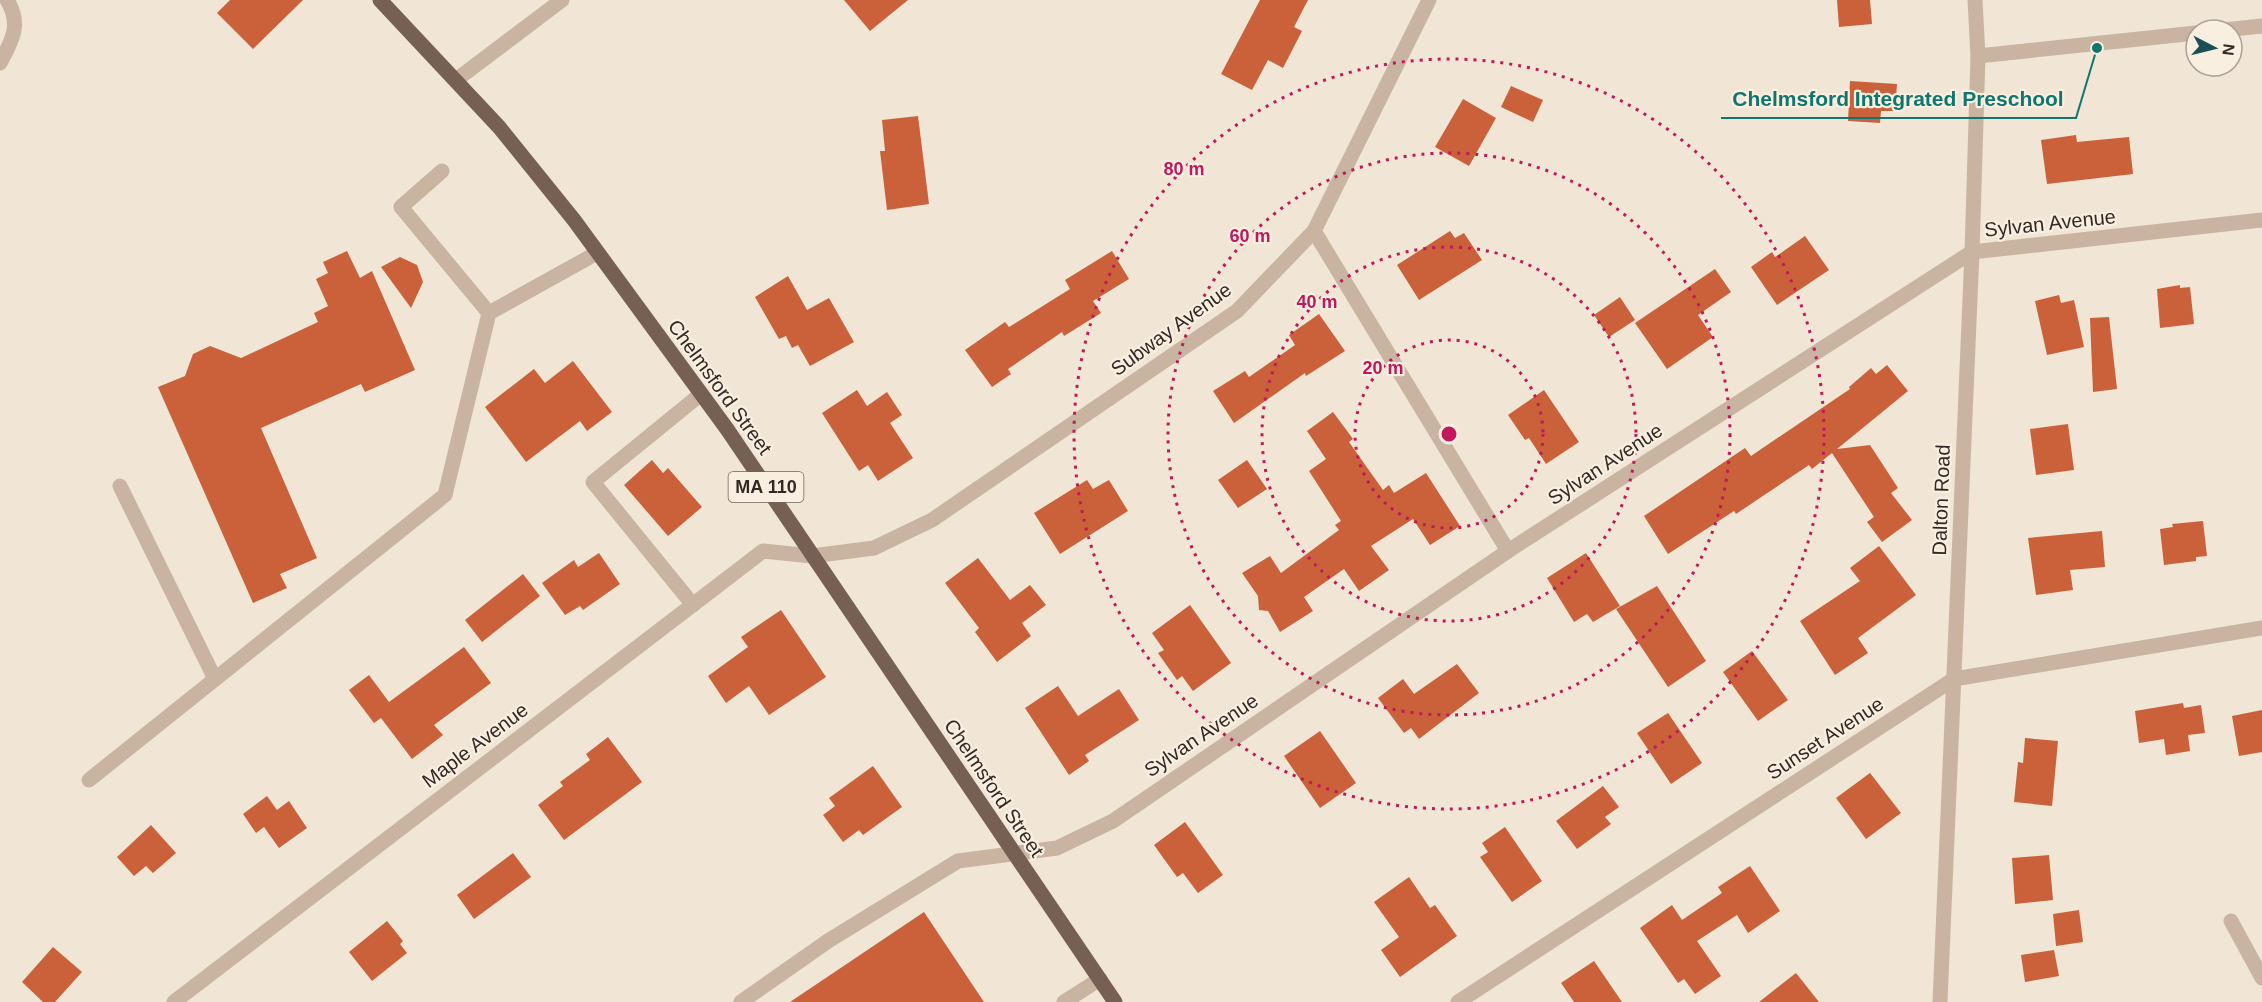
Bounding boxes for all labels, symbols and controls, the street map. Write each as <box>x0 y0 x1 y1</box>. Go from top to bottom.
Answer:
north arrow <box>2184 18 2244 78</box>
text: N <box>2219 43 2238 57</box>
callout: Chelmsford Integrated Preschool <box>1721 79 2076 118</box>
text: Chelmsford Integrated Preschool <box>1732 87 2064 110</box>
text: 80 m <box>1163 159 1205 179</box>
street label: Sylvan Avenue <box>1983 205 2117 241</box>
text: 60 m <box>1229 226 1271 246</box>
street label: Subway Avenue <box>1107 278 1235 380</box>
text: 40 m <box>1296 292 1338 312</box>
street label: Chelmsford Street <box>664 315 777 459</box>
text: 20 m <box>1362 358 1404 378</box>
street label: Sylvan Avenue <box>1544 419 1666 509</box>
centre of rings <box>1439 424 1459 444</box>
street label: Dalton Road <box>1928 444 1954 556</box>
road number: MA 110 <box>728 472 804 502</box>
street label: Sylvan Avenue <box>1140 689 1262 781</box>
street label: Sunset Avenue <box>1763 692 1887 784</box>
street label: Maple Avenue <box>418 698 532 792</box>
street label: Chelmsford Street <box>940 715 1048 861</box>

